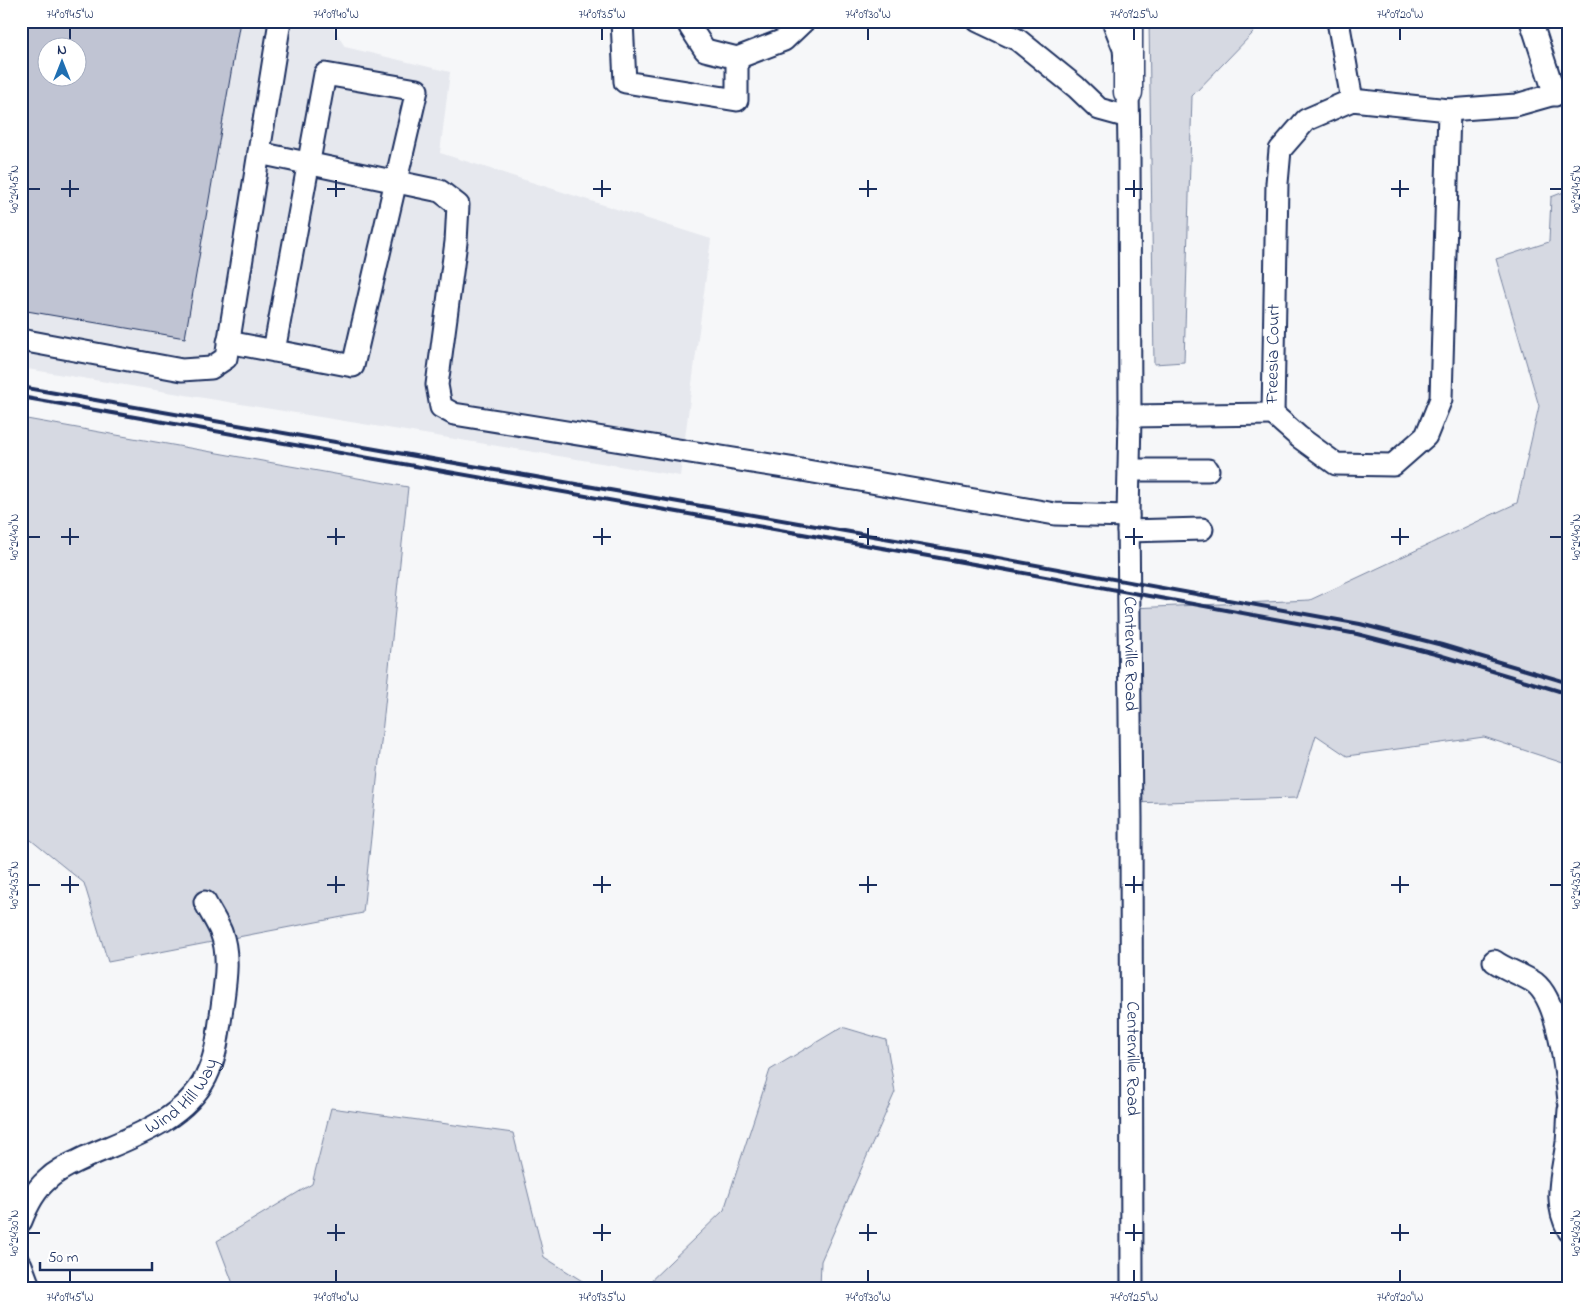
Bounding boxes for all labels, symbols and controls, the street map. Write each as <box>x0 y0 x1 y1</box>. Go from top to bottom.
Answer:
text: 74°09'45"W <box>46 6 94 24</box>
text: 74°09'40"W <box>313 6 359 24</box>
text: 74°09'35"W <box>578 6 626 24</box>
text: 74°09'30"W <box>845 6 891 24</box>
text: 74°09'25"W <box>1110 6 1158 24</box>
text: 74°09'20"W <box>1377 6 1423 24</box>
north arrow <box>38 38 88 88</box>
text: N <box>57 40 67 61</box>
text: 40°24'45"N <box>6 165 24 213</box>
text: 40°24'45"N <box>1568 165 1586 213</box>
street label: Freesia Court <box>1260 304 1288 405</box>
text: 40°24'40"N <box>6 514 24 560</box>
text: 40°24'40"N <box>1568 514 1586 560</box>
street label: Centerville Road <box>1116 596 1143 711</box>
text: 40°24'35"N <box>6 861 24 909</box>
text: 40°24'35"N <box>1568 861 1586 909</box>
street label: Centerville Road <box>1118 1001 1145 1116</box>
street label: Wind Hill Way <box>141 1055 225 1142</box>
text: 40°24'30"N <box>6 1210 24 1256</box>
text: 40°24'30"N <box>1568 1210 1586 1256</box>
scale bar <box>40 1240 152 1272</box>
text: 50 m <box>48 1247 79 1269</box>
text: 74°09'45"W <box>46 1289 94 1307</box>
text: 74°09'40"W <box>313 1289 359 1307</box>
text: 74°09'35"W <box>578 1289 626 1307</box>
text: 74°09'30"W <box>845 1289 891 1307</box>
text: 74°09'25"W <box>1110 1289 1158 1307</box>
text: 74°09'20"W <box>1377 1289 1423 1307</box>

